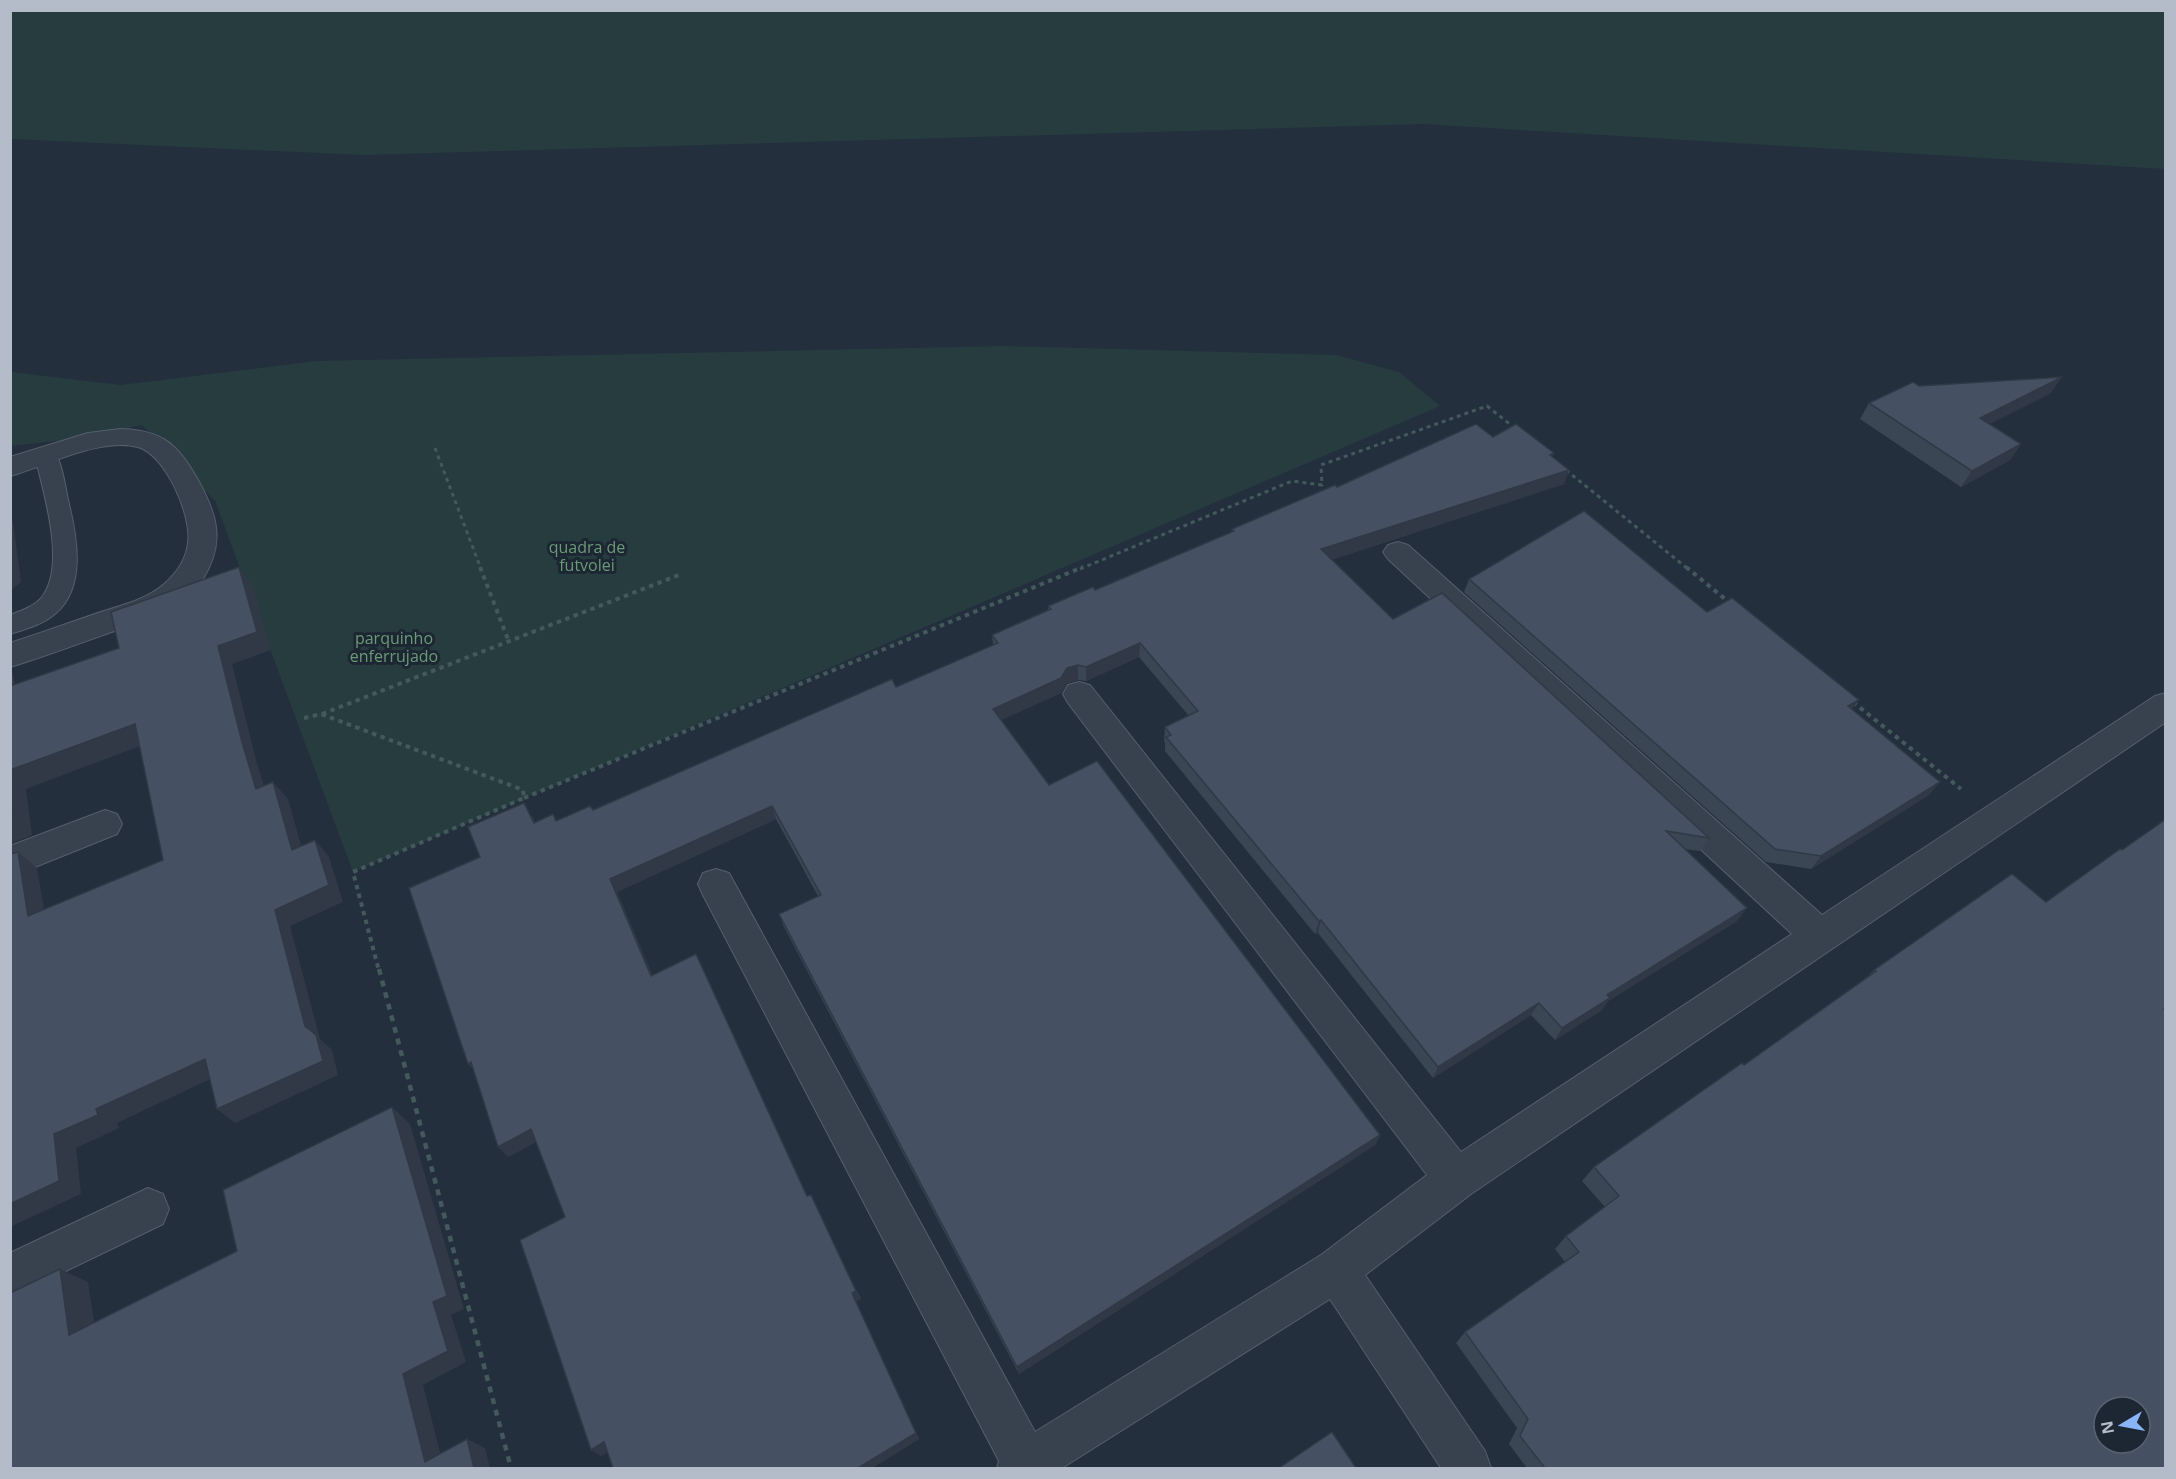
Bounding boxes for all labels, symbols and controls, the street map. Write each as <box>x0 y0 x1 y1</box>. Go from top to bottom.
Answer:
park label: quadra de futvolei <box>549 536 625 576</box>
park label: parquinho enferrujado <box>350 627 438 667</box>
north arrow <box>2092 1395 2152 1455</box>
text: N <box>2095 1419 2119 1436</box>

